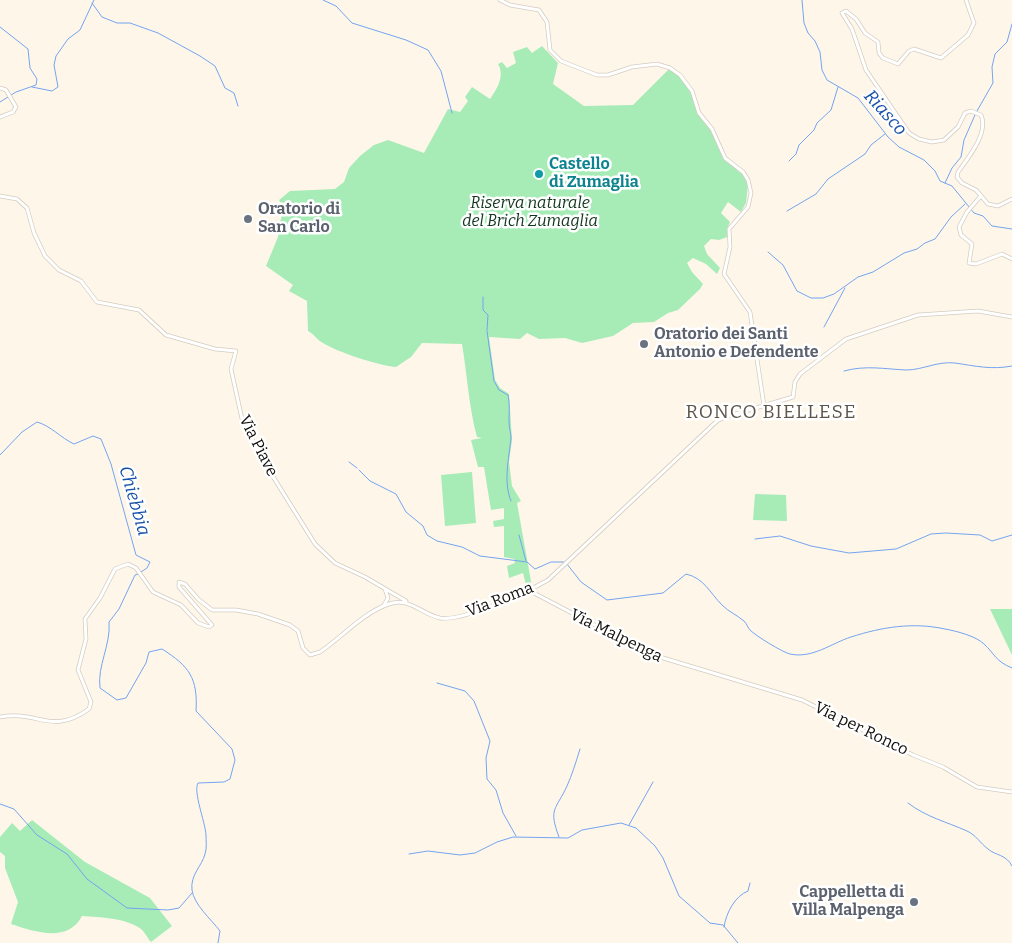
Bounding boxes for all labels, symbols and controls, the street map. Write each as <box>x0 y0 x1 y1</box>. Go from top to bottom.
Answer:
water label: Riasco <box>859 86 911 140</box>
place label: Castello di Zumaglia <box>549 155 639 193</box>
marker: Castello di Zumaglia <box>533 168 545 180</box>
park label: Riserva naturale del Brich Zumaglia <box>462 194 598 232</box>
place label: Oratorio di San Carlo <box>258 200 340 238</box>
marker: Oratorio di San Carlo <box>242 213 254 225</box>
place label: Oratorio dei Santi Antonio e Defendente <box>654 325 819 363</box>
marker: Oratorio dei Santi Antonio e Defendente <box>638 338 650 350</box>
district label: RONCO BIELLESE <box>684 402 858 424</box>
street label: Via Piave <box>234 412 282 480</box>
water label: Chiebbia <box>114 464 154 538</box>
street label: Via Roma <box>464 578 536 622</box>
street label: Via Malpenga <box>567 605 665 667</box>
street label: Via per Ronco <box>811 698 911 760</box>
place label: Cappelletta di Villa Malpenga <box>792 883 904 921</box>
marker: Cappelletta di Villa Malpenga <box>908 896 920 908</box>

